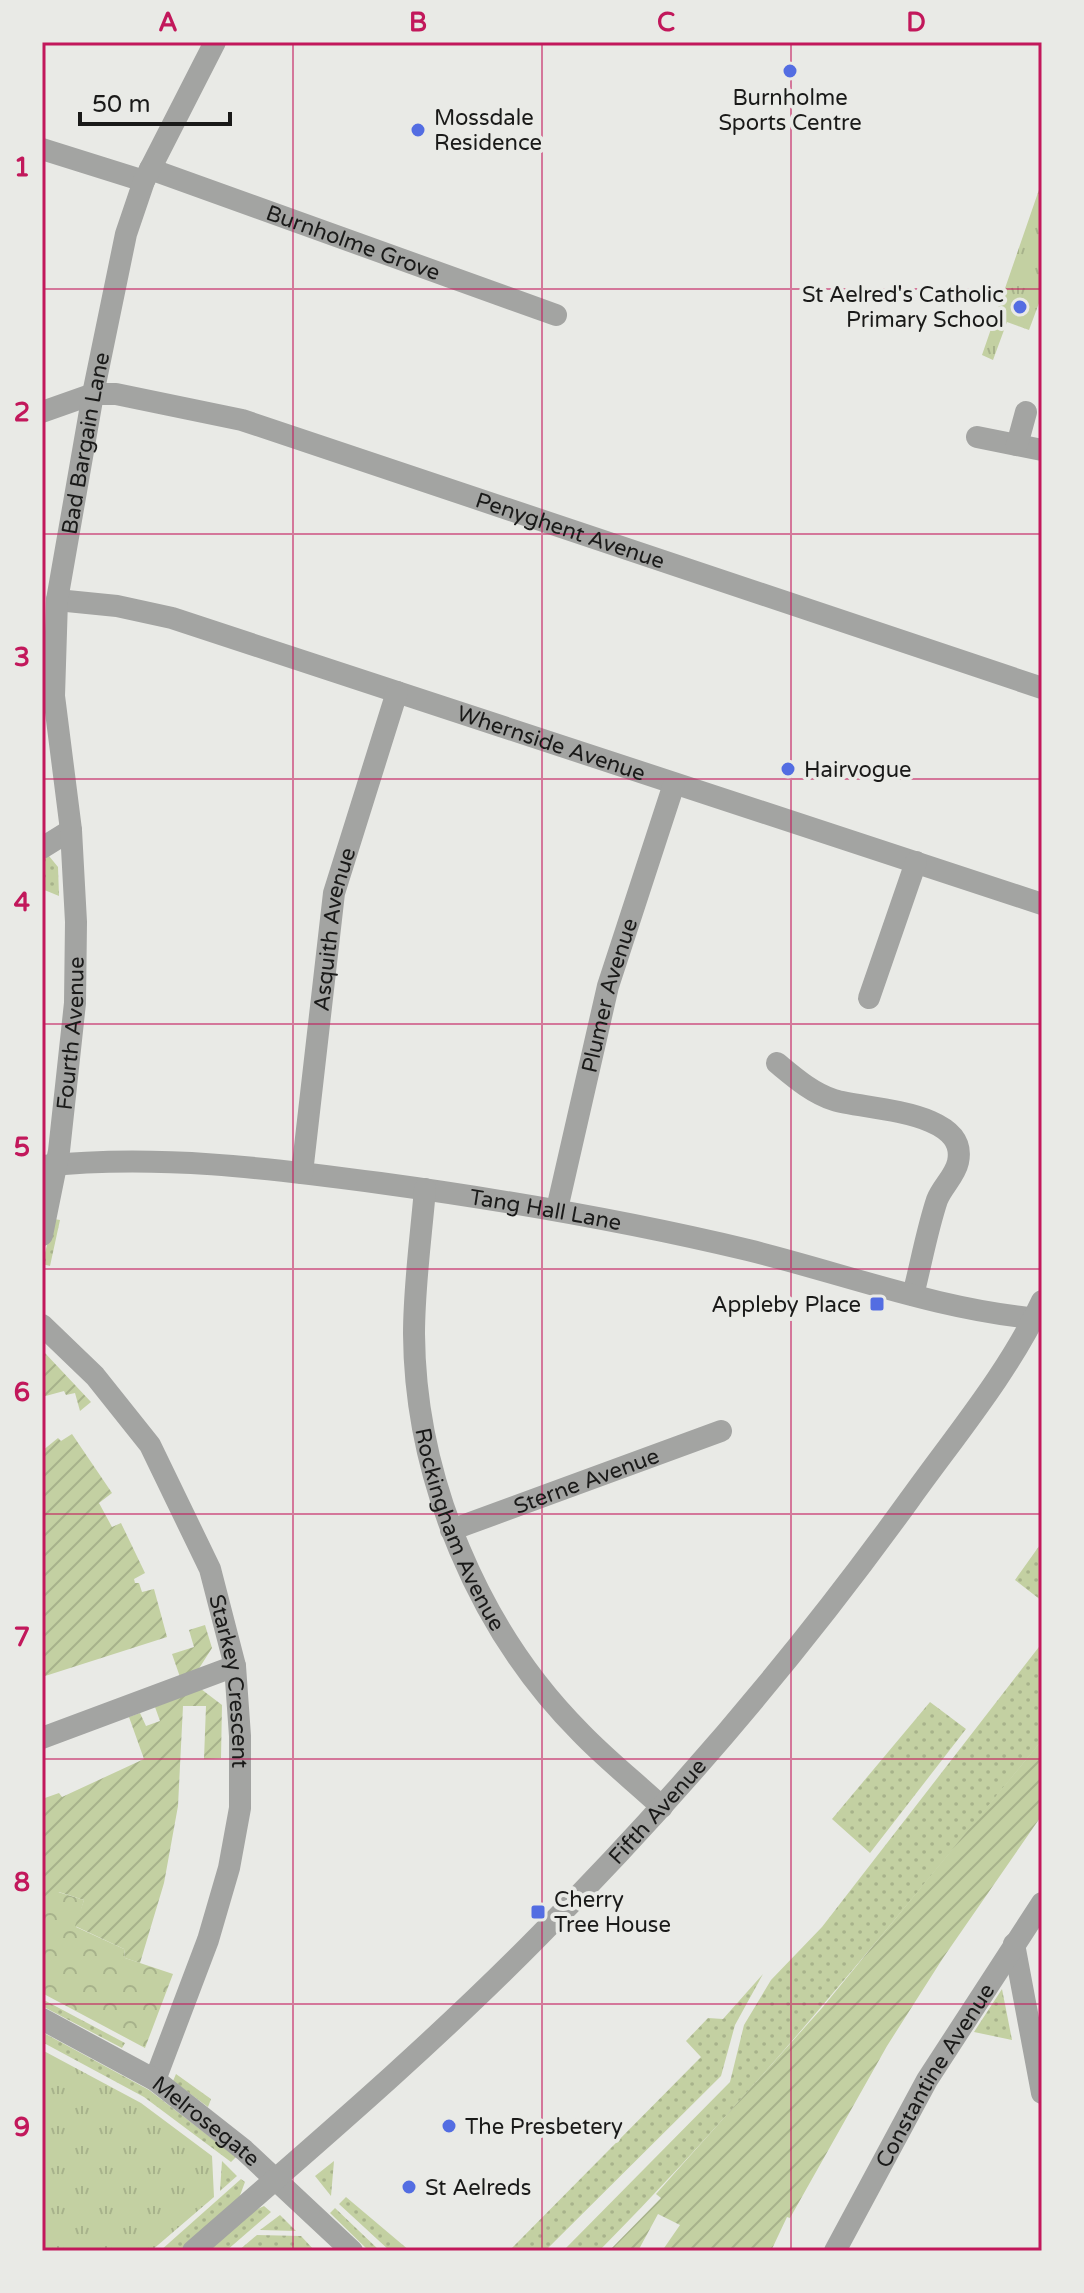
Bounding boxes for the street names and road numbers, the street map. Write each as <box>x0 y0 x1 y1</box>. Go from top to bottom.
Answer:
street label: Burnholme Grove <box>262 200 443 286</box>
street label: Bad Bargain Lane <box>57 350 115 537</box>
street label: Penyghent Avenue <box>472 487 668 575</box>
street label: Whernside Avenue <box>454 701 649 787</box>
street label: Asquith Avenue <box>309 844 361 1013</box>
street label: Plumer Avenue <box>577 915 643 1075</box>
street label: Fourth Avenue <box>52 956 90 1111</box>
street label: Tang Hall Lane <box>468 1184 624 1236</box>
street label: Rockingham Avenue <box>409 1426 510 1636</box>
street label: Sterne Avenue <box>510 1443 663 1520</box>
street label: Starkey Crescent <box>203 1592 252 1768</box>
street label: Fifth Avenue <box>603 1754 712 1870</box>
street label: Constantine Avenue <box>870 1979 1000 2172</box>
street label: Melrosegate <box>147 2071 265 2172</box>

